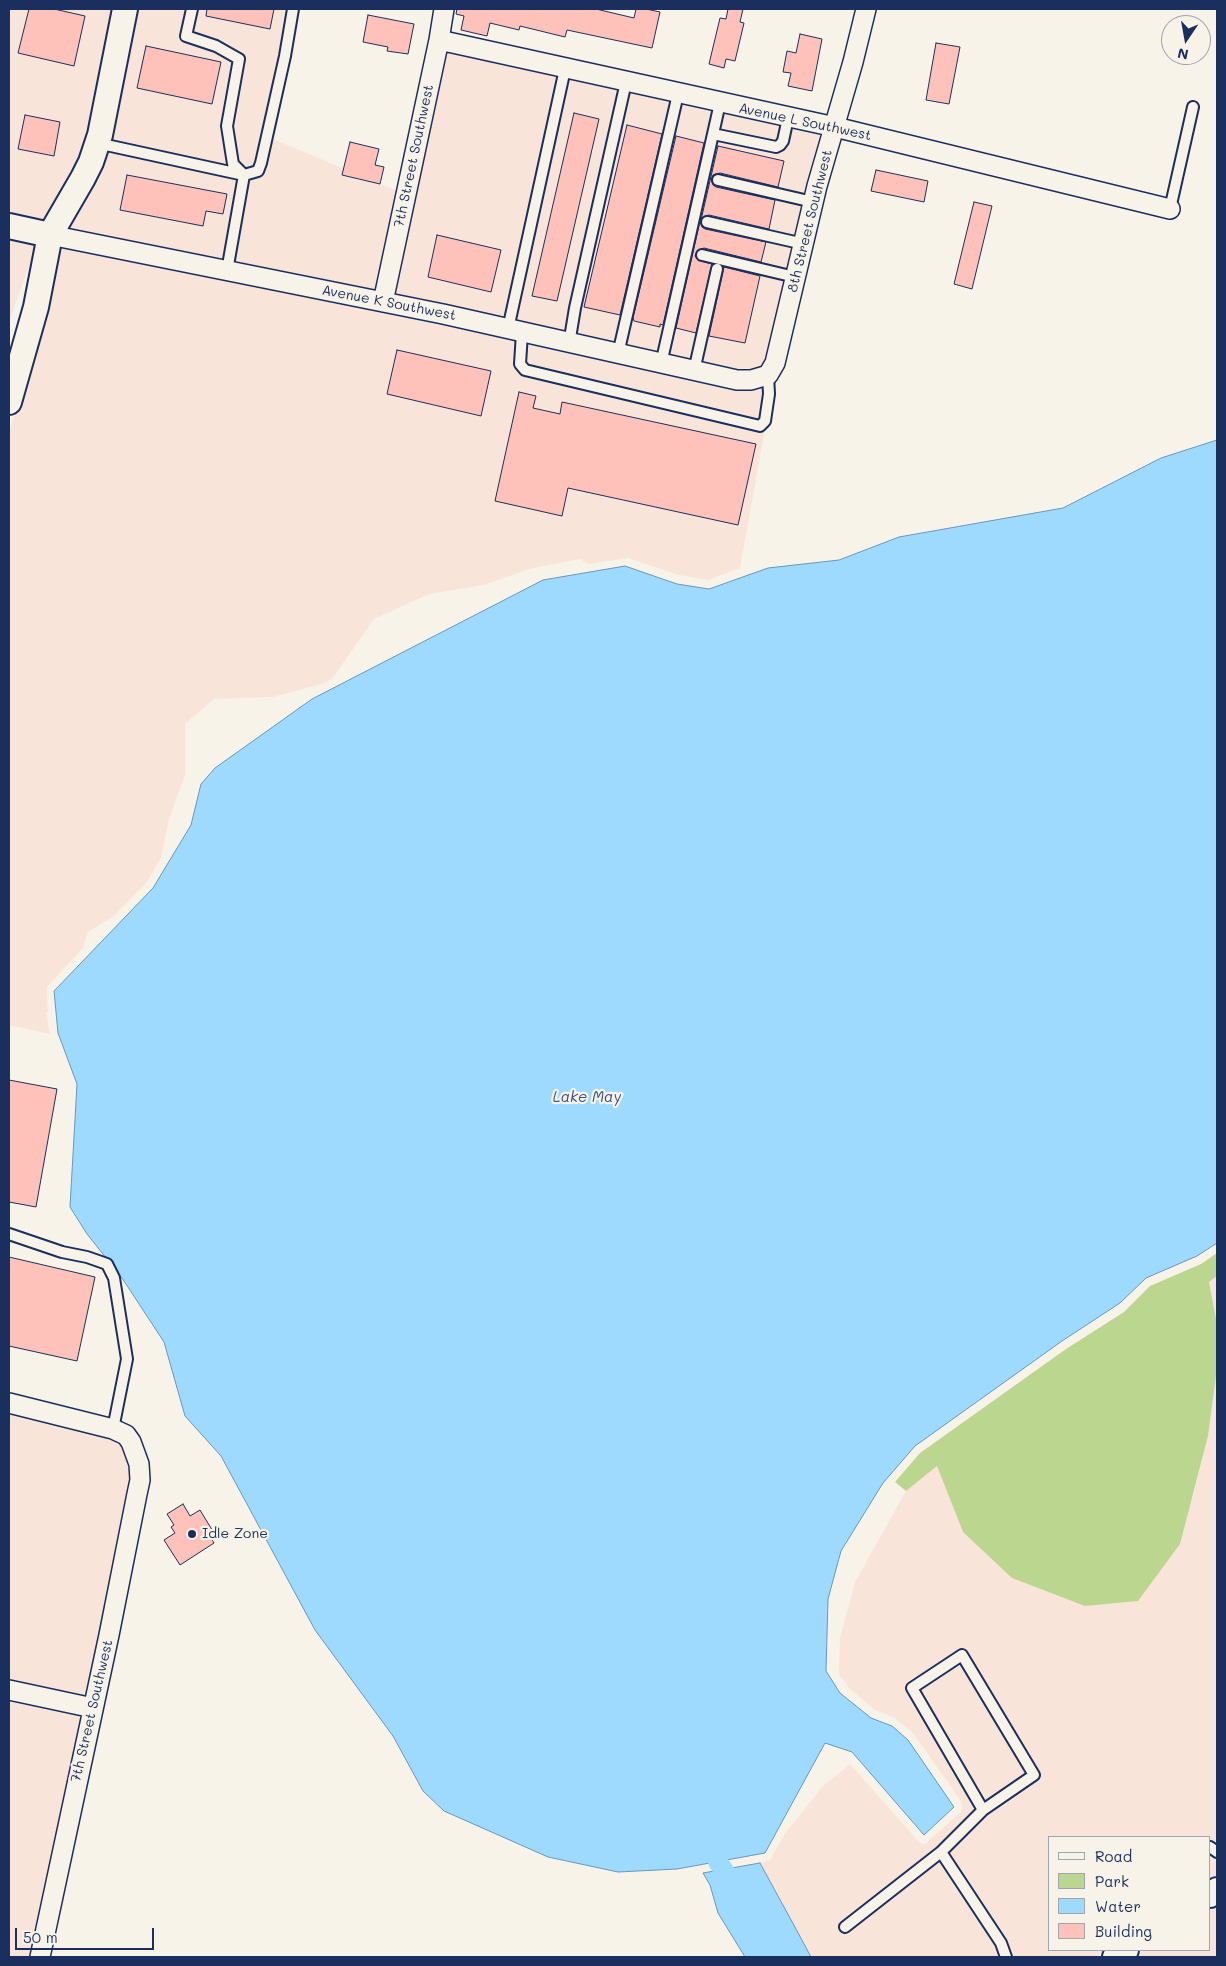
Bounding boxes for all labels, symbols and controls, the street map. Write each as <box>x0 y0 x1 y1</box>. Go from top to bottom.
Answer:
north arrow <box>1161 15 1211 65</box>
text: N <box>1176 44 1190 65</box>
street label: 7th Street Southwest <box>391 83 437 229</box>
street label: Avenue L Southwest <box>737 100 873 144</box>
street label: 8th Street Southwest <box>784 148 836 294</box>
street label: Avenue K Southwest <box>321 282 457 324</box>
water label: Lake May <box>553 1088 621 1106</box>
place label: Idle Zone <box>202 1526 268 1542</box>
marker: Idle Zone <box>186 1528 198 1540</box>
street label: 7th Street Southwest <box>67 1638 117 1784</box>
legend <box>1048 1836 1211 1951</box>
text: Road <box>1095 1846 1132 1866</box>
text: Park <box>1095 1871 1129 1891</box>
text: Water <box>1095 1896 1141 1916</box>
scale bar <box>18 1918 156 1950</box>
text: Building <box>1095 1921 1152 1941</box>
text: 50 m <box>23 1927 58 1947</box>

